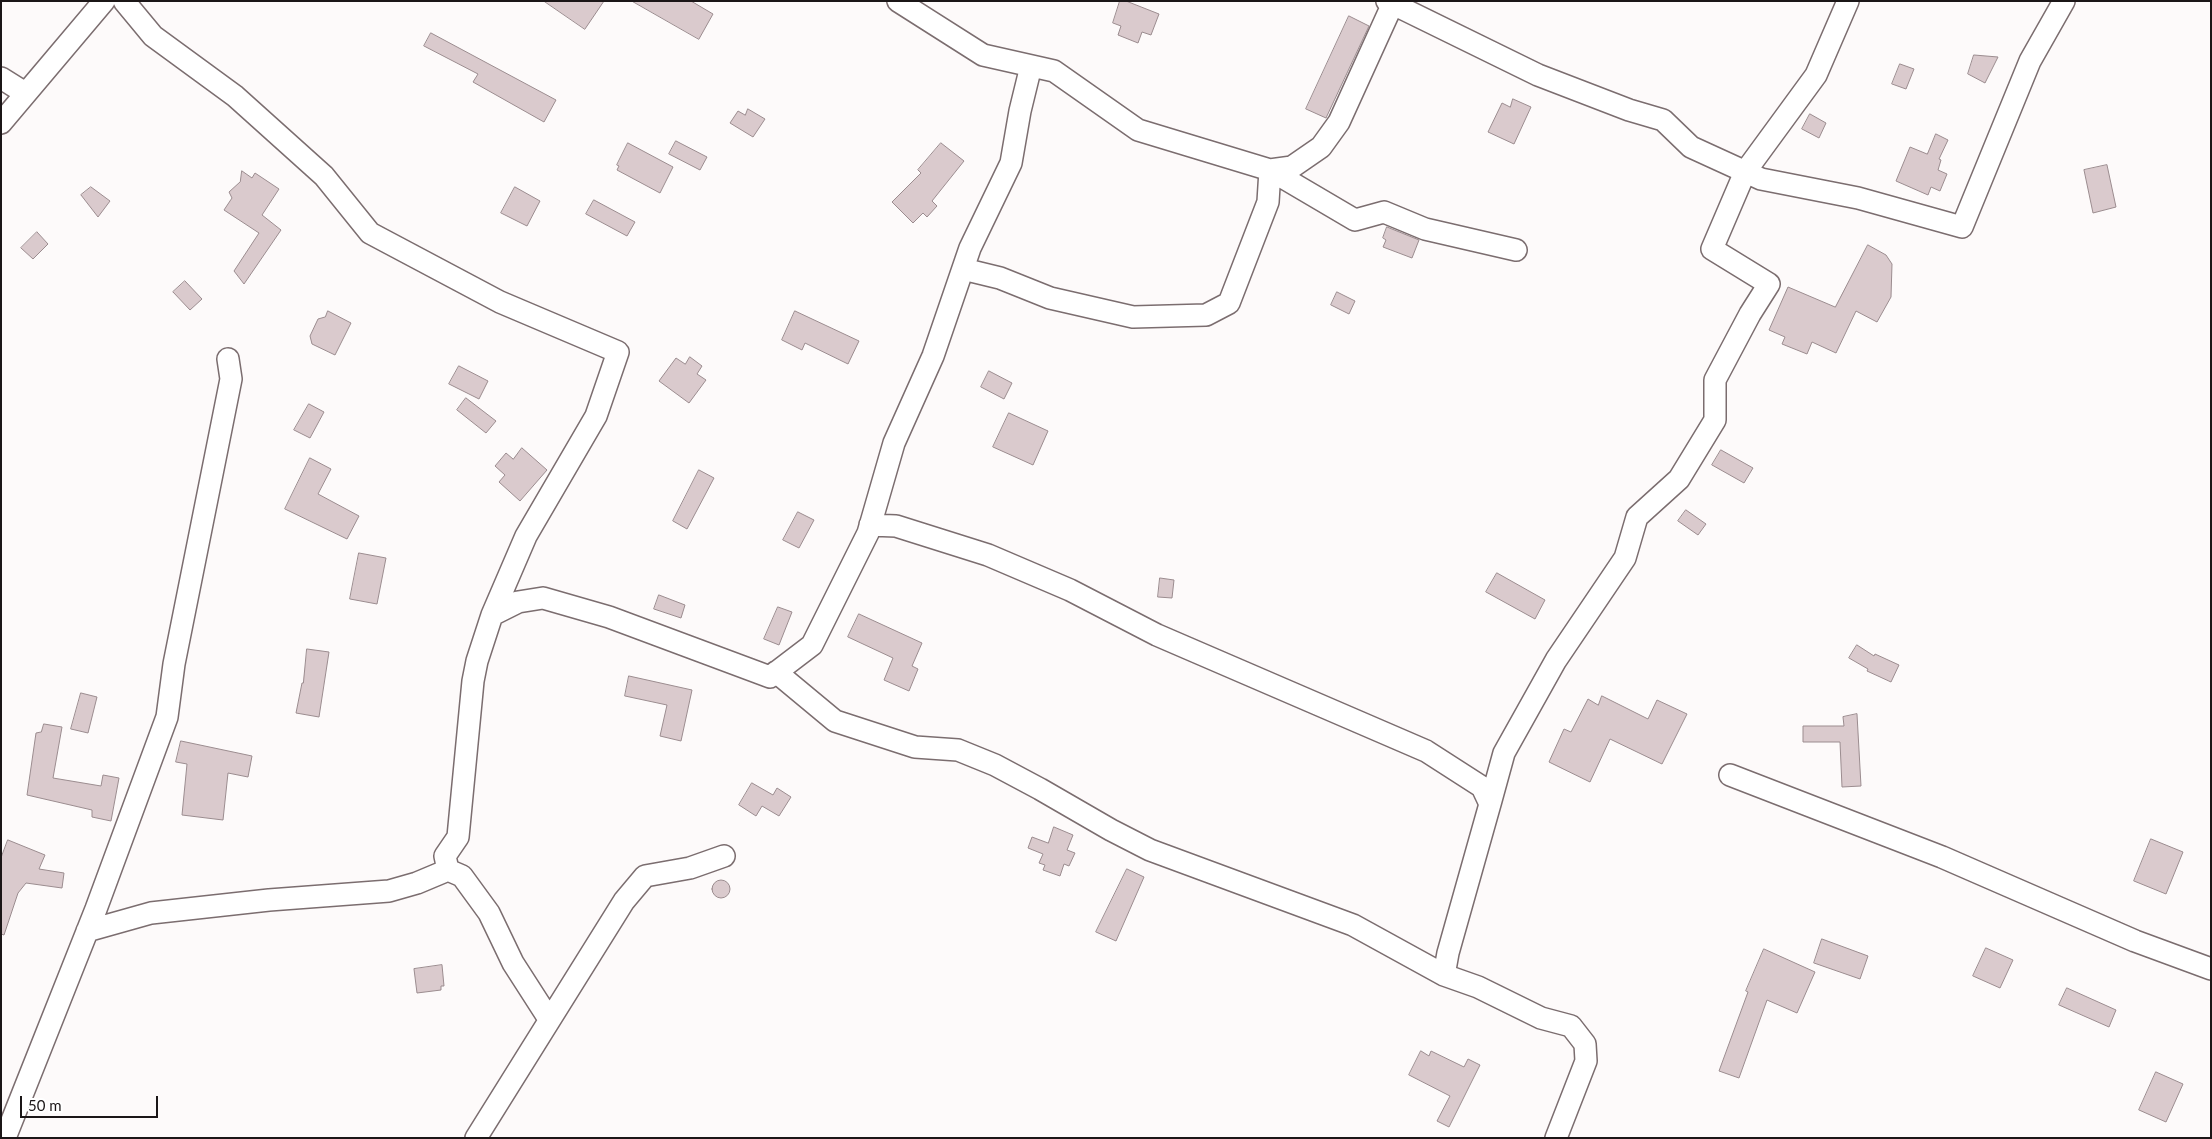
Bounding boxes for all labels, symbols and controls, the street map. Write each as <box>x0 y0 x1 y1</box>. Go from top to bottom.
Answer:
scale bar <box>22 1086 160 1118</box>
text: 50 m <box>28 1096 62 1114</box>

